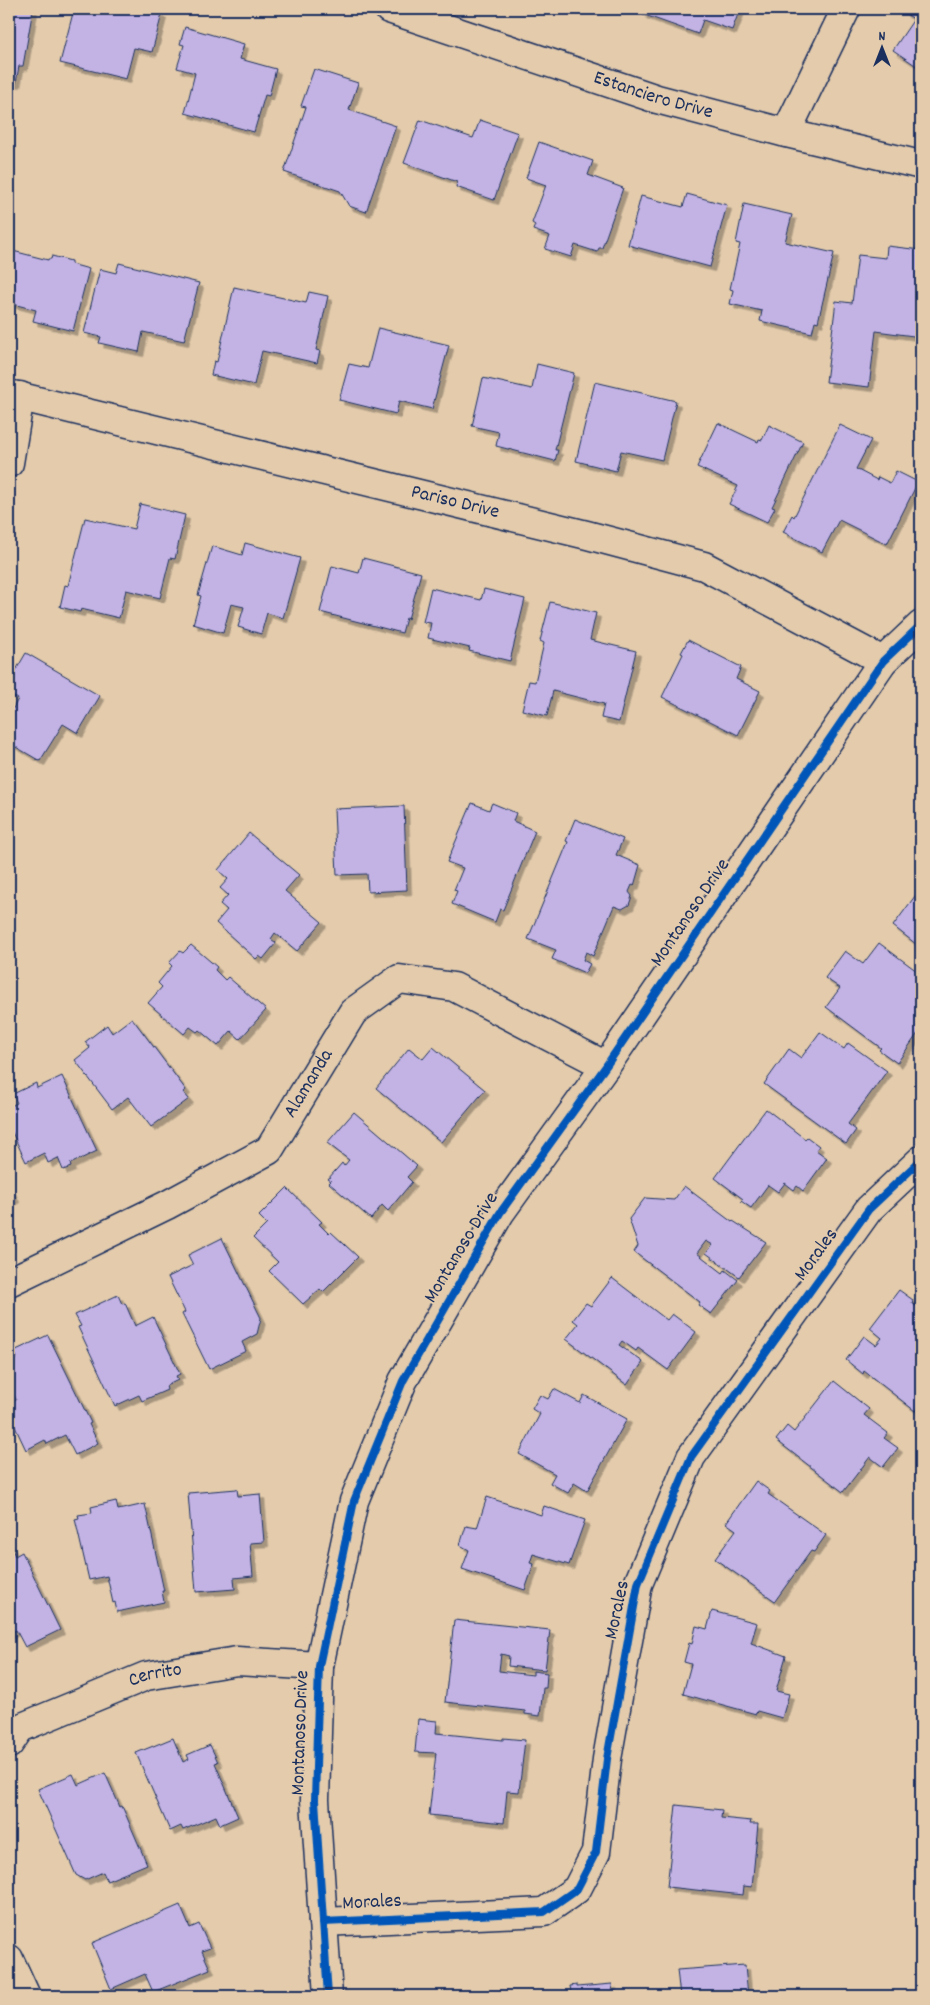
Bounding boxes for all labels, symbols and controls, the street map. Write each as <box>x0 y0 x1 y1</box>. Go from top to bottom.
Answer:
north arrow <box>858 22 908 72</box>
text: N <box>879 27 886 47</box>
street label: Estanciero Drive <box>590 65 716 127</box>
street label: Pariso Drive <box>408 479 502 527</box>
street label: Montanoso Drive <box>644 853 738 973</box>
street label: Alamanda <box>277 1044 341 1124</box>
street label: Montanoso Drive <box>418 1187 506 1309</box>
street label: Morales <box>788 1223 846 1287</box>
street label: Morales <box>598 1578 638 1642</box>
street label: Cerrito <box>124 1656 184 1696</box>
street label: Montanoso Drive <box>285 1670 317 1796</box>
street label: Morales <box>342 1887 402 1919</box>

